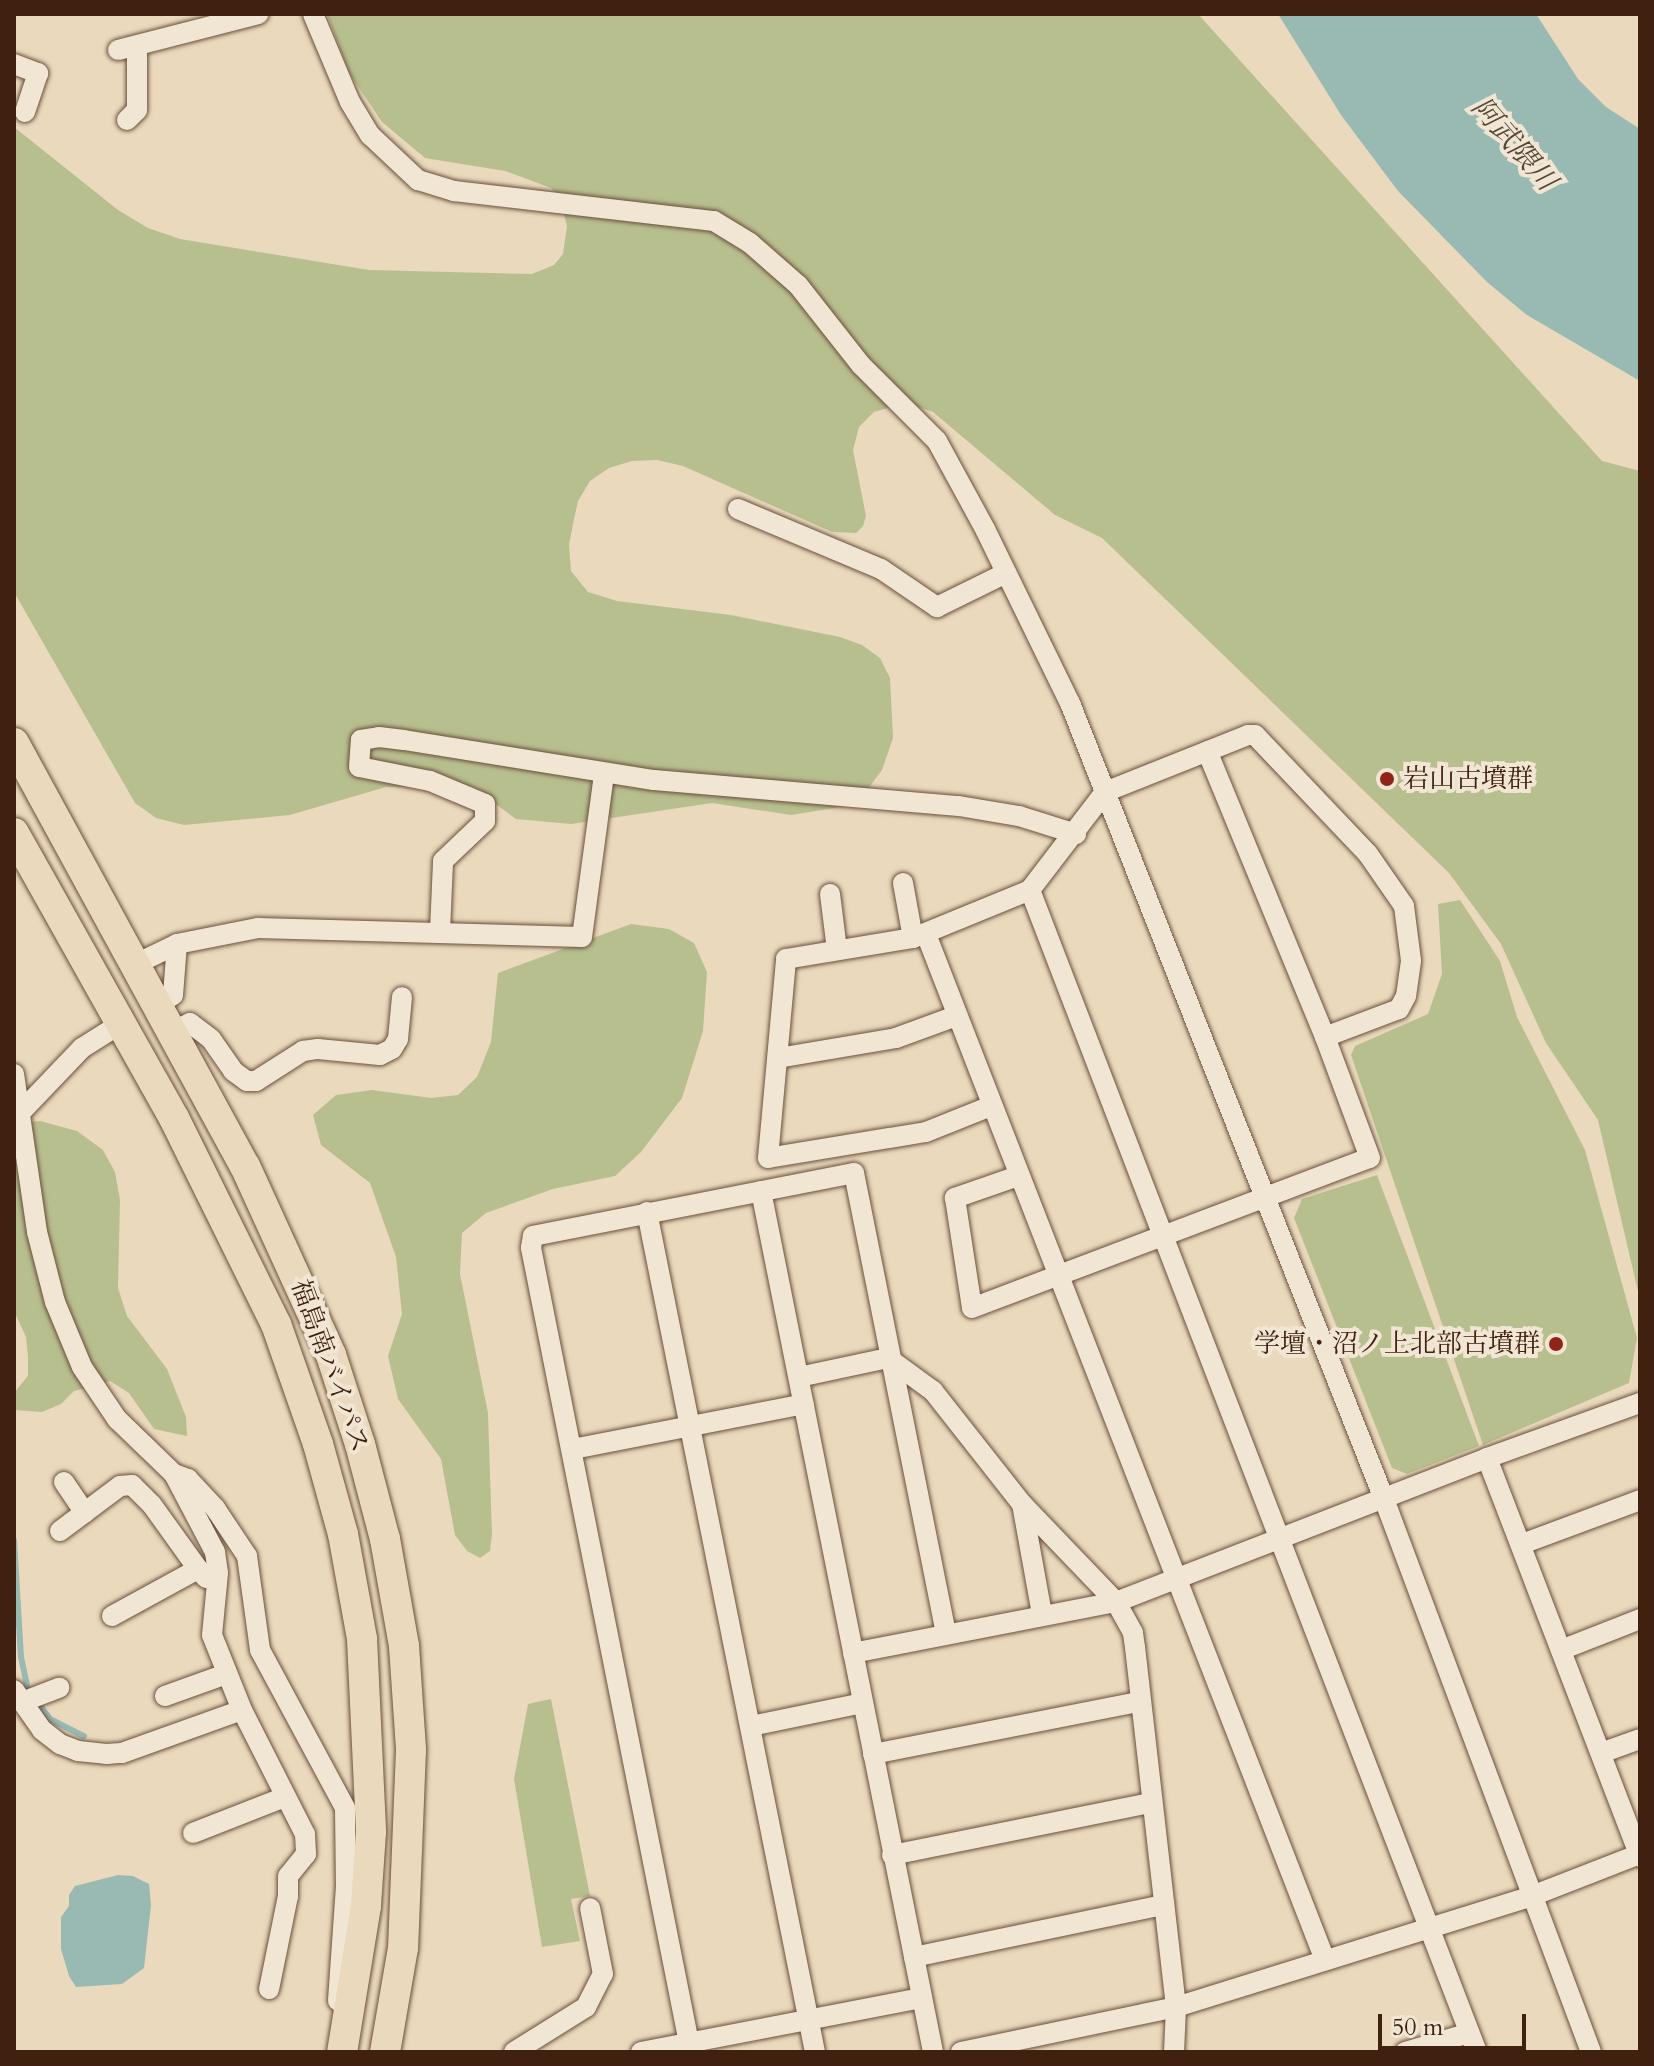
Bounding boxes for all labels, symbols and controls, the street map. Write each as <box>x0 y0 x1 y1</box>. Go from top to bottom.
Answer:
water label: 阿武隈川 <box>1465 91 1563 197</box>
place label: 岩山古墳群 <box>1403 763 1533 795</box>
marker: 岩山古墳群 <box>1378 770 1396 788</box>
street label: 福島南バイパス <box>284 1275 376 1457</box>
place label: 学壇・沼ノ上北部古墳群 <box>1254 1328 1540 1360</box>
marker: 学壇・沼ノ上北部古墳群 <box>1547 1335 1565 1353</box>
scale bar <box>1382 1998 1530 2048</box>
text: 50 m <box>1392 2011 1443 2044</box>

